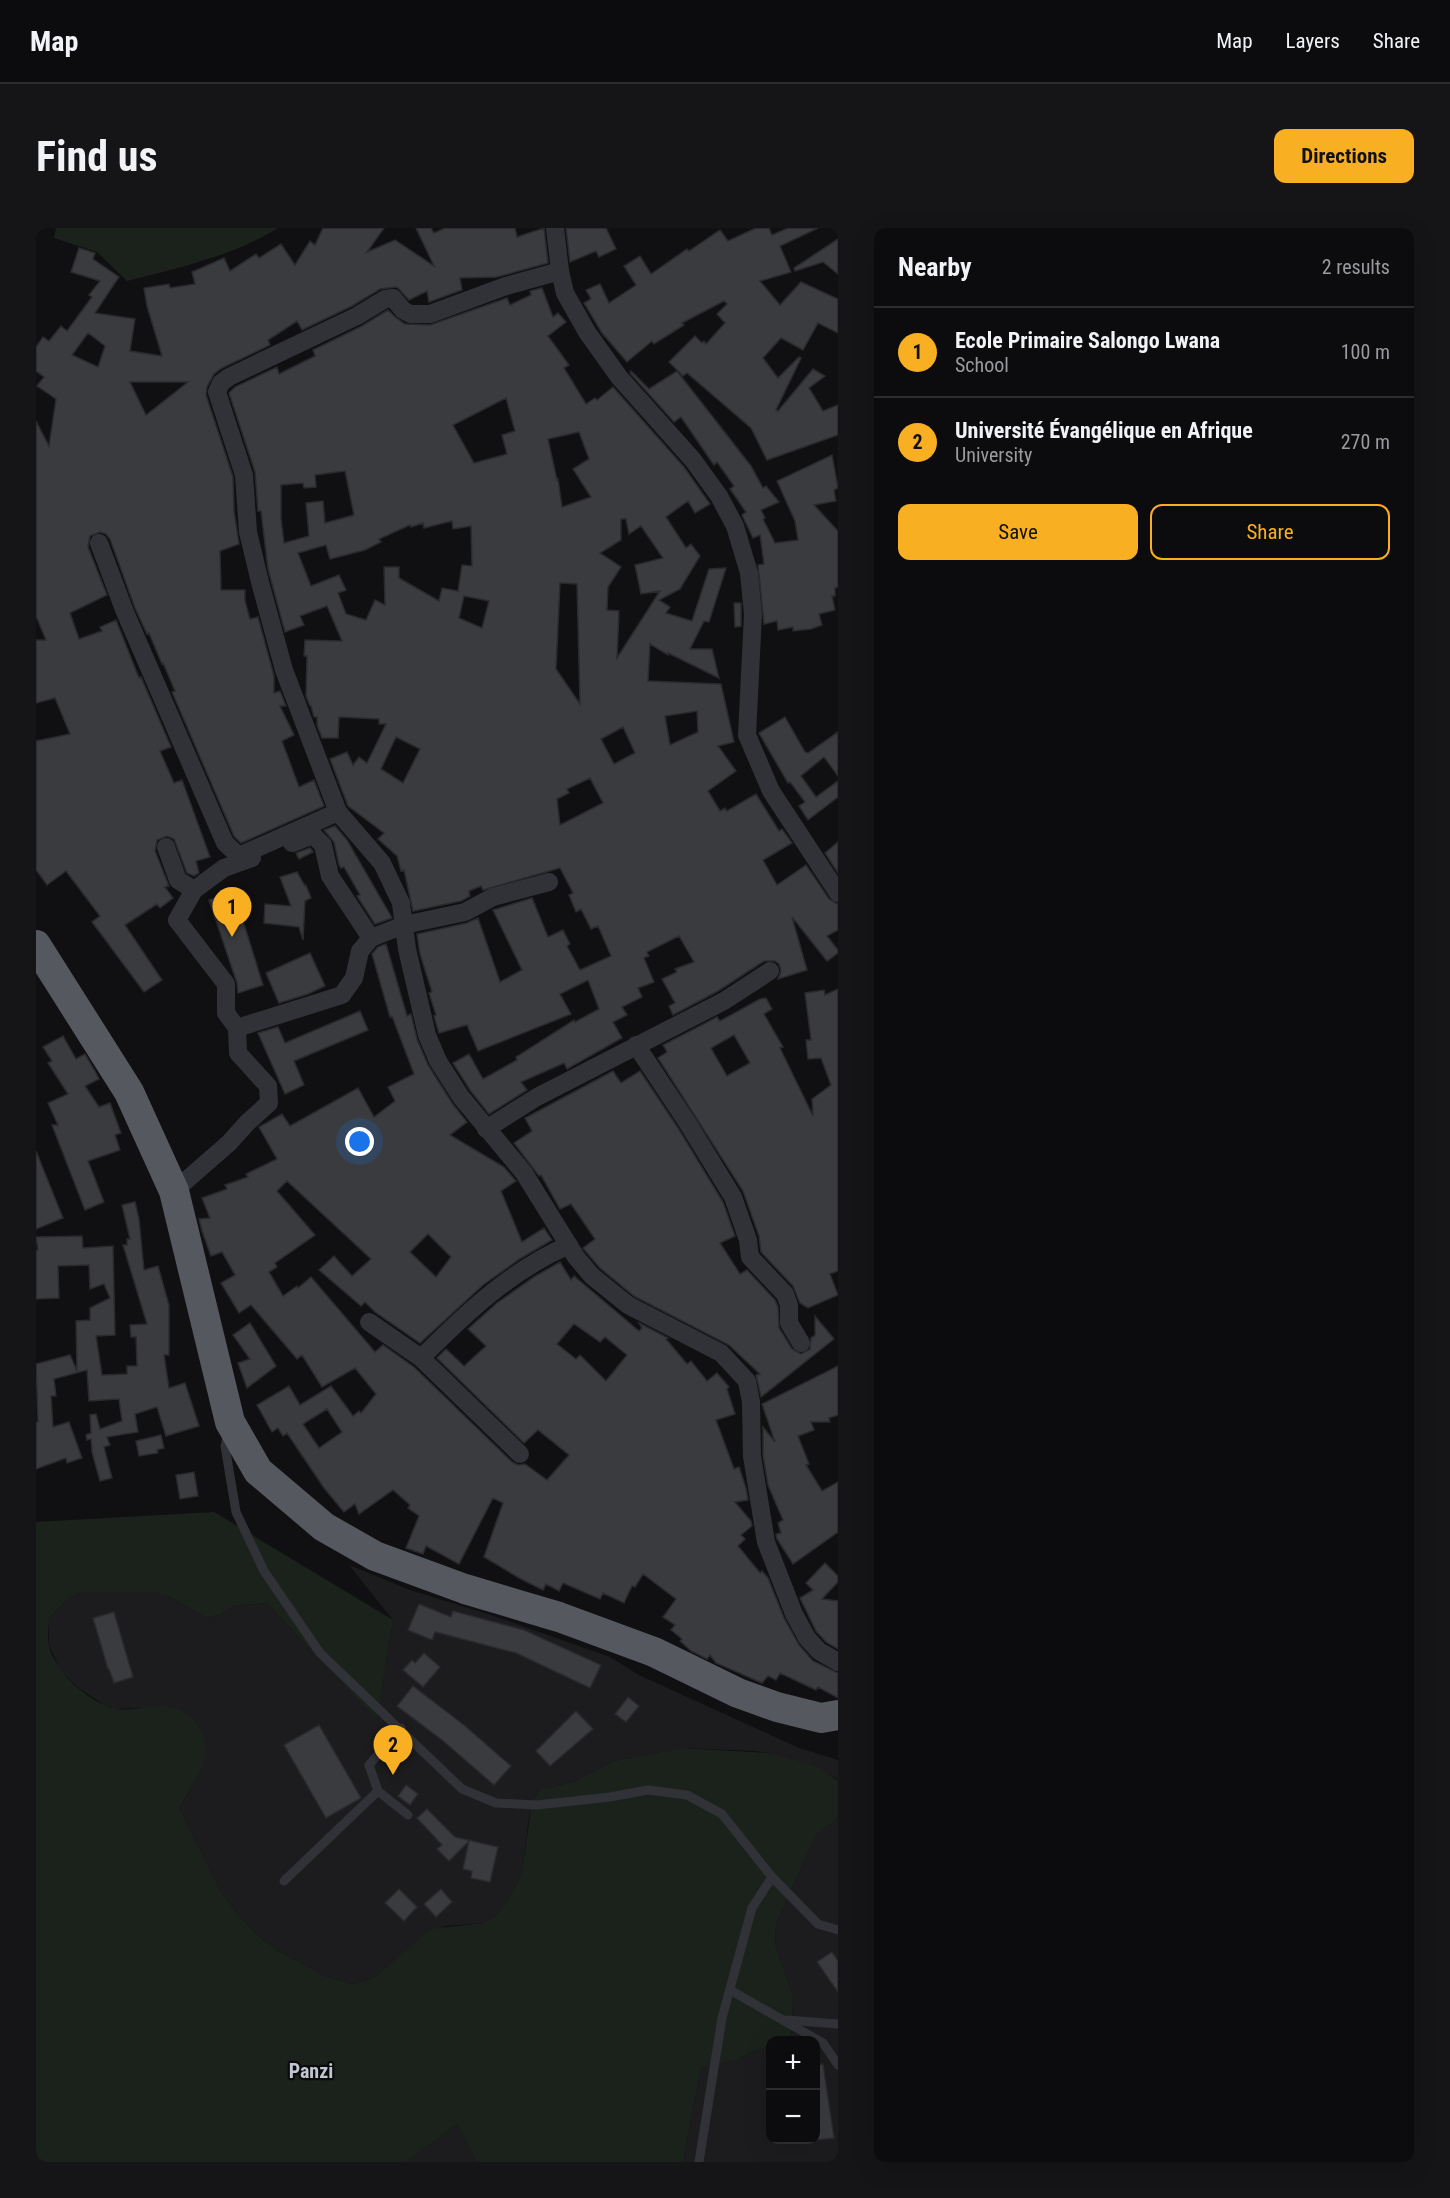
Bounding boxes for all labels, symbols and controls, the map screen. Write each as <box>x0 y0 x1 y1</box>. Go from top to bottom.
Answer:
text: Map <box>30 25 78 58</box>
text: Map <box>1216 29 1253 53</box>
text: Layers <box>1286 29 1340 53</box>
text: Share <box>1373 29 1420 53</box>
button: Directions <box>1274 129 1414 183</box>
text: Find us <box>36 132 157 181</box>
text: Nearby <box>898 252 972 282</box>
text: 2 results <box>1322 255 1390 279</box>
text: Ecole Primaire Salongo Lwana <box>955 328 1220 353</box>
text: 1 <box>912 340 923 364</box>
text: 100 m <box>1341 340 1390 364</box>
text: School <box>955 353 1009 377</box>
text: Université Évangélique en Afrique <box>955 418 1253 443</box>
text: 2 <box>912 430 923 454</box>
text: 270 m <box>1341 430 1390 454</box>
text: University <box>955 443 1032 467</box>
button: Save <box>898 504 1138 560</box>
button: Share <box>1150 504 1390 560</box>
pin: 1 <box>212 888 252 937</box>
your location <box>345 1127 374 1156</box>
pin: 2 <box>374 1726 412 1775</box>
map controls <box>766 2036 820 2144</box>
button: + <box>766 2036 820 2090</box>
district label: Panzi <box>289 2059 333 2083</box>
button: − <box>766 2090 820 2144</box>

